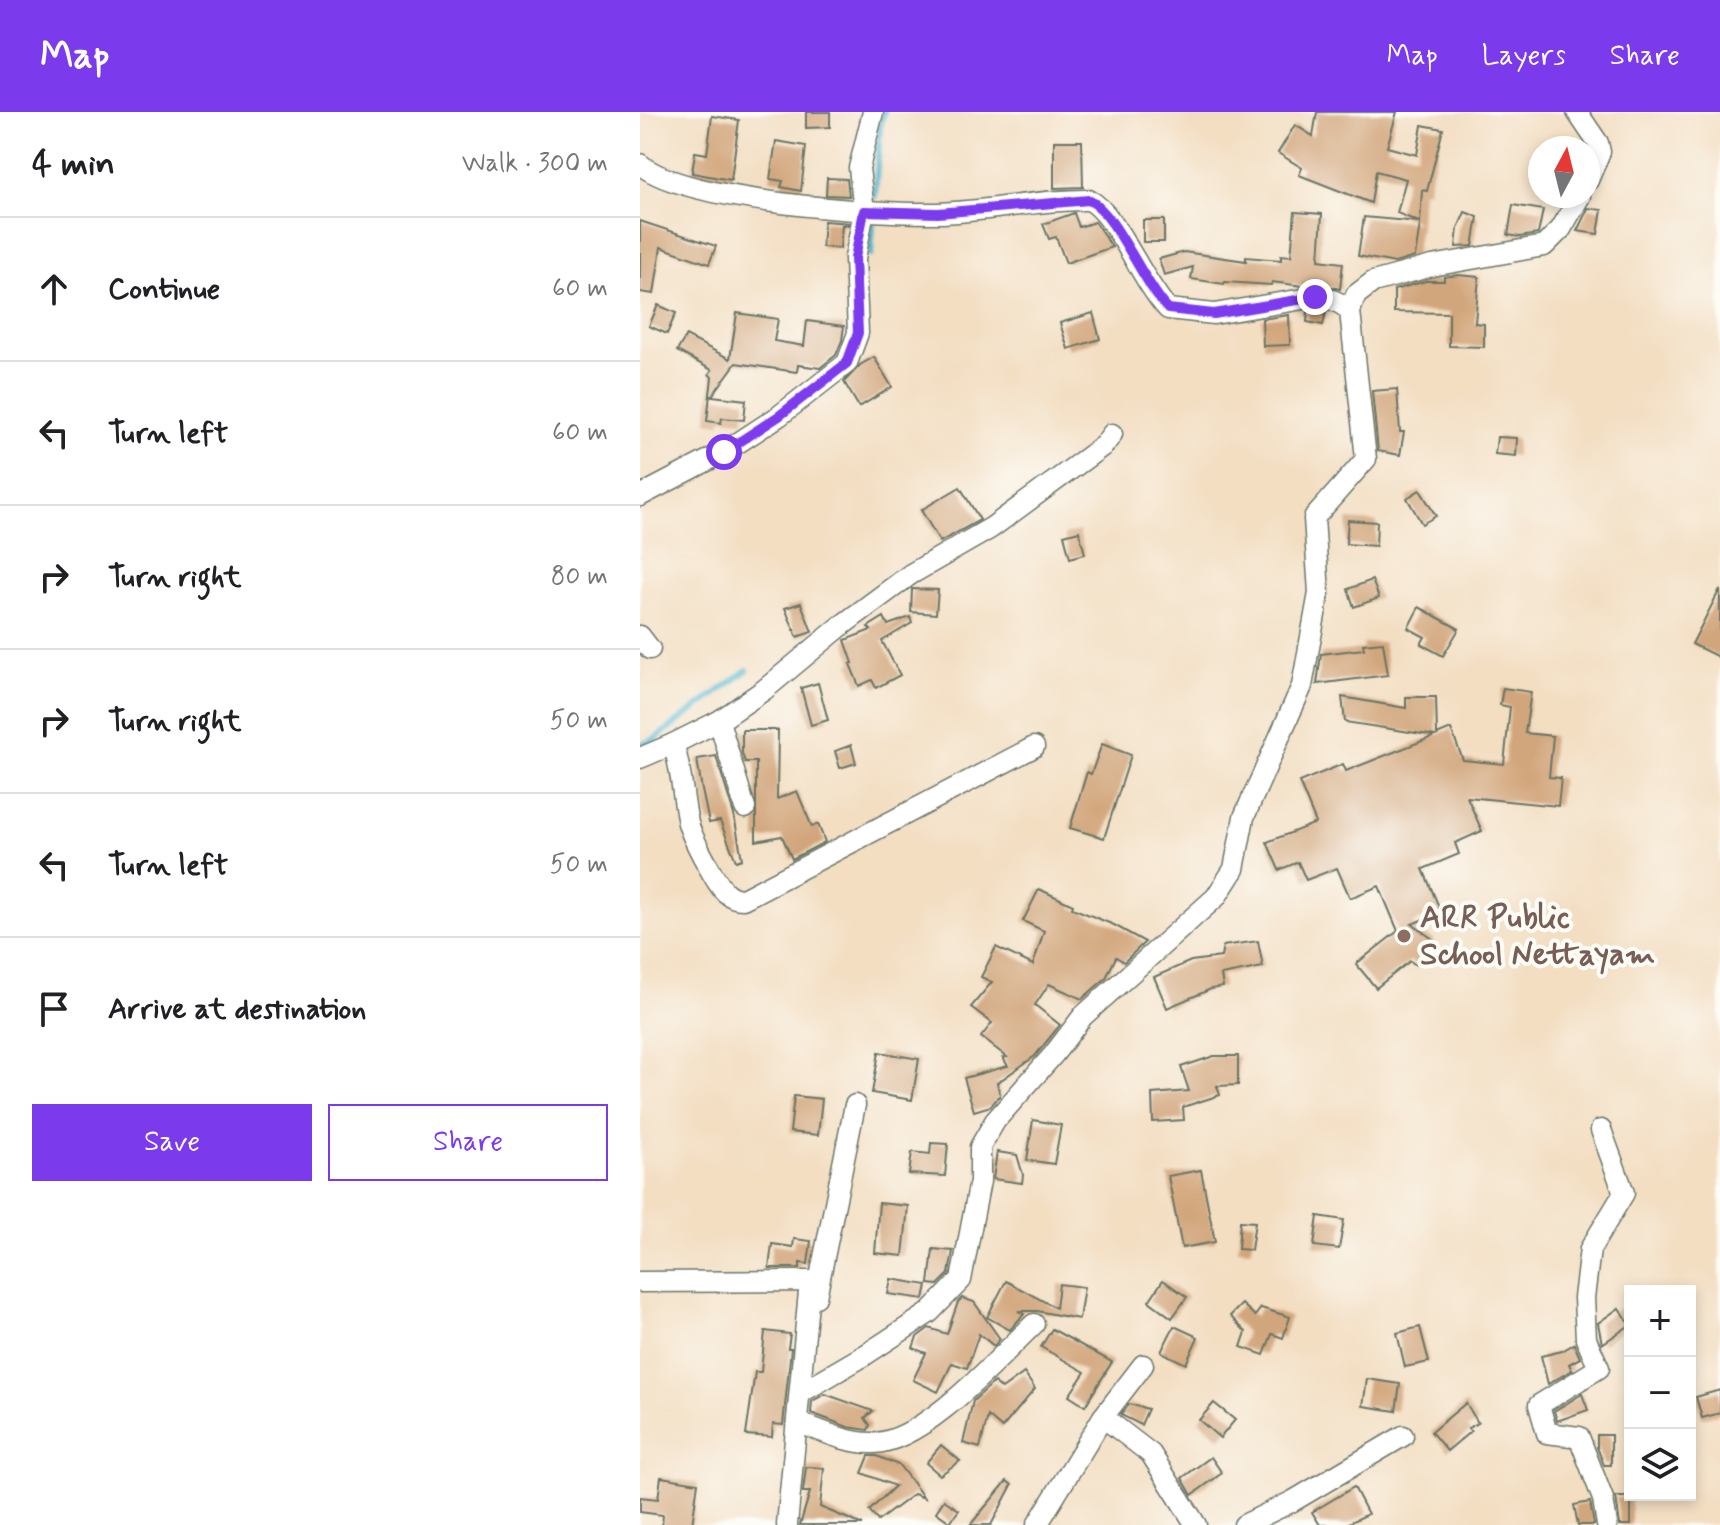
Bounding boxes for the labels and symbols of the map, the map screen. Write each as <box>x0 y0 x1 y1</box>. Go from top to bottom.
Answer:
north arrow <box>1528 136 1600 208</box>
route end <box>1297 279 1333 315</box>
route start <box>706 434 742 470</box>
place label: ARR Public School Nettayam <box>1420 897 1655 976</box>
marker: ARR Public School Nettayam <box>1395 927 1413 945</box>

